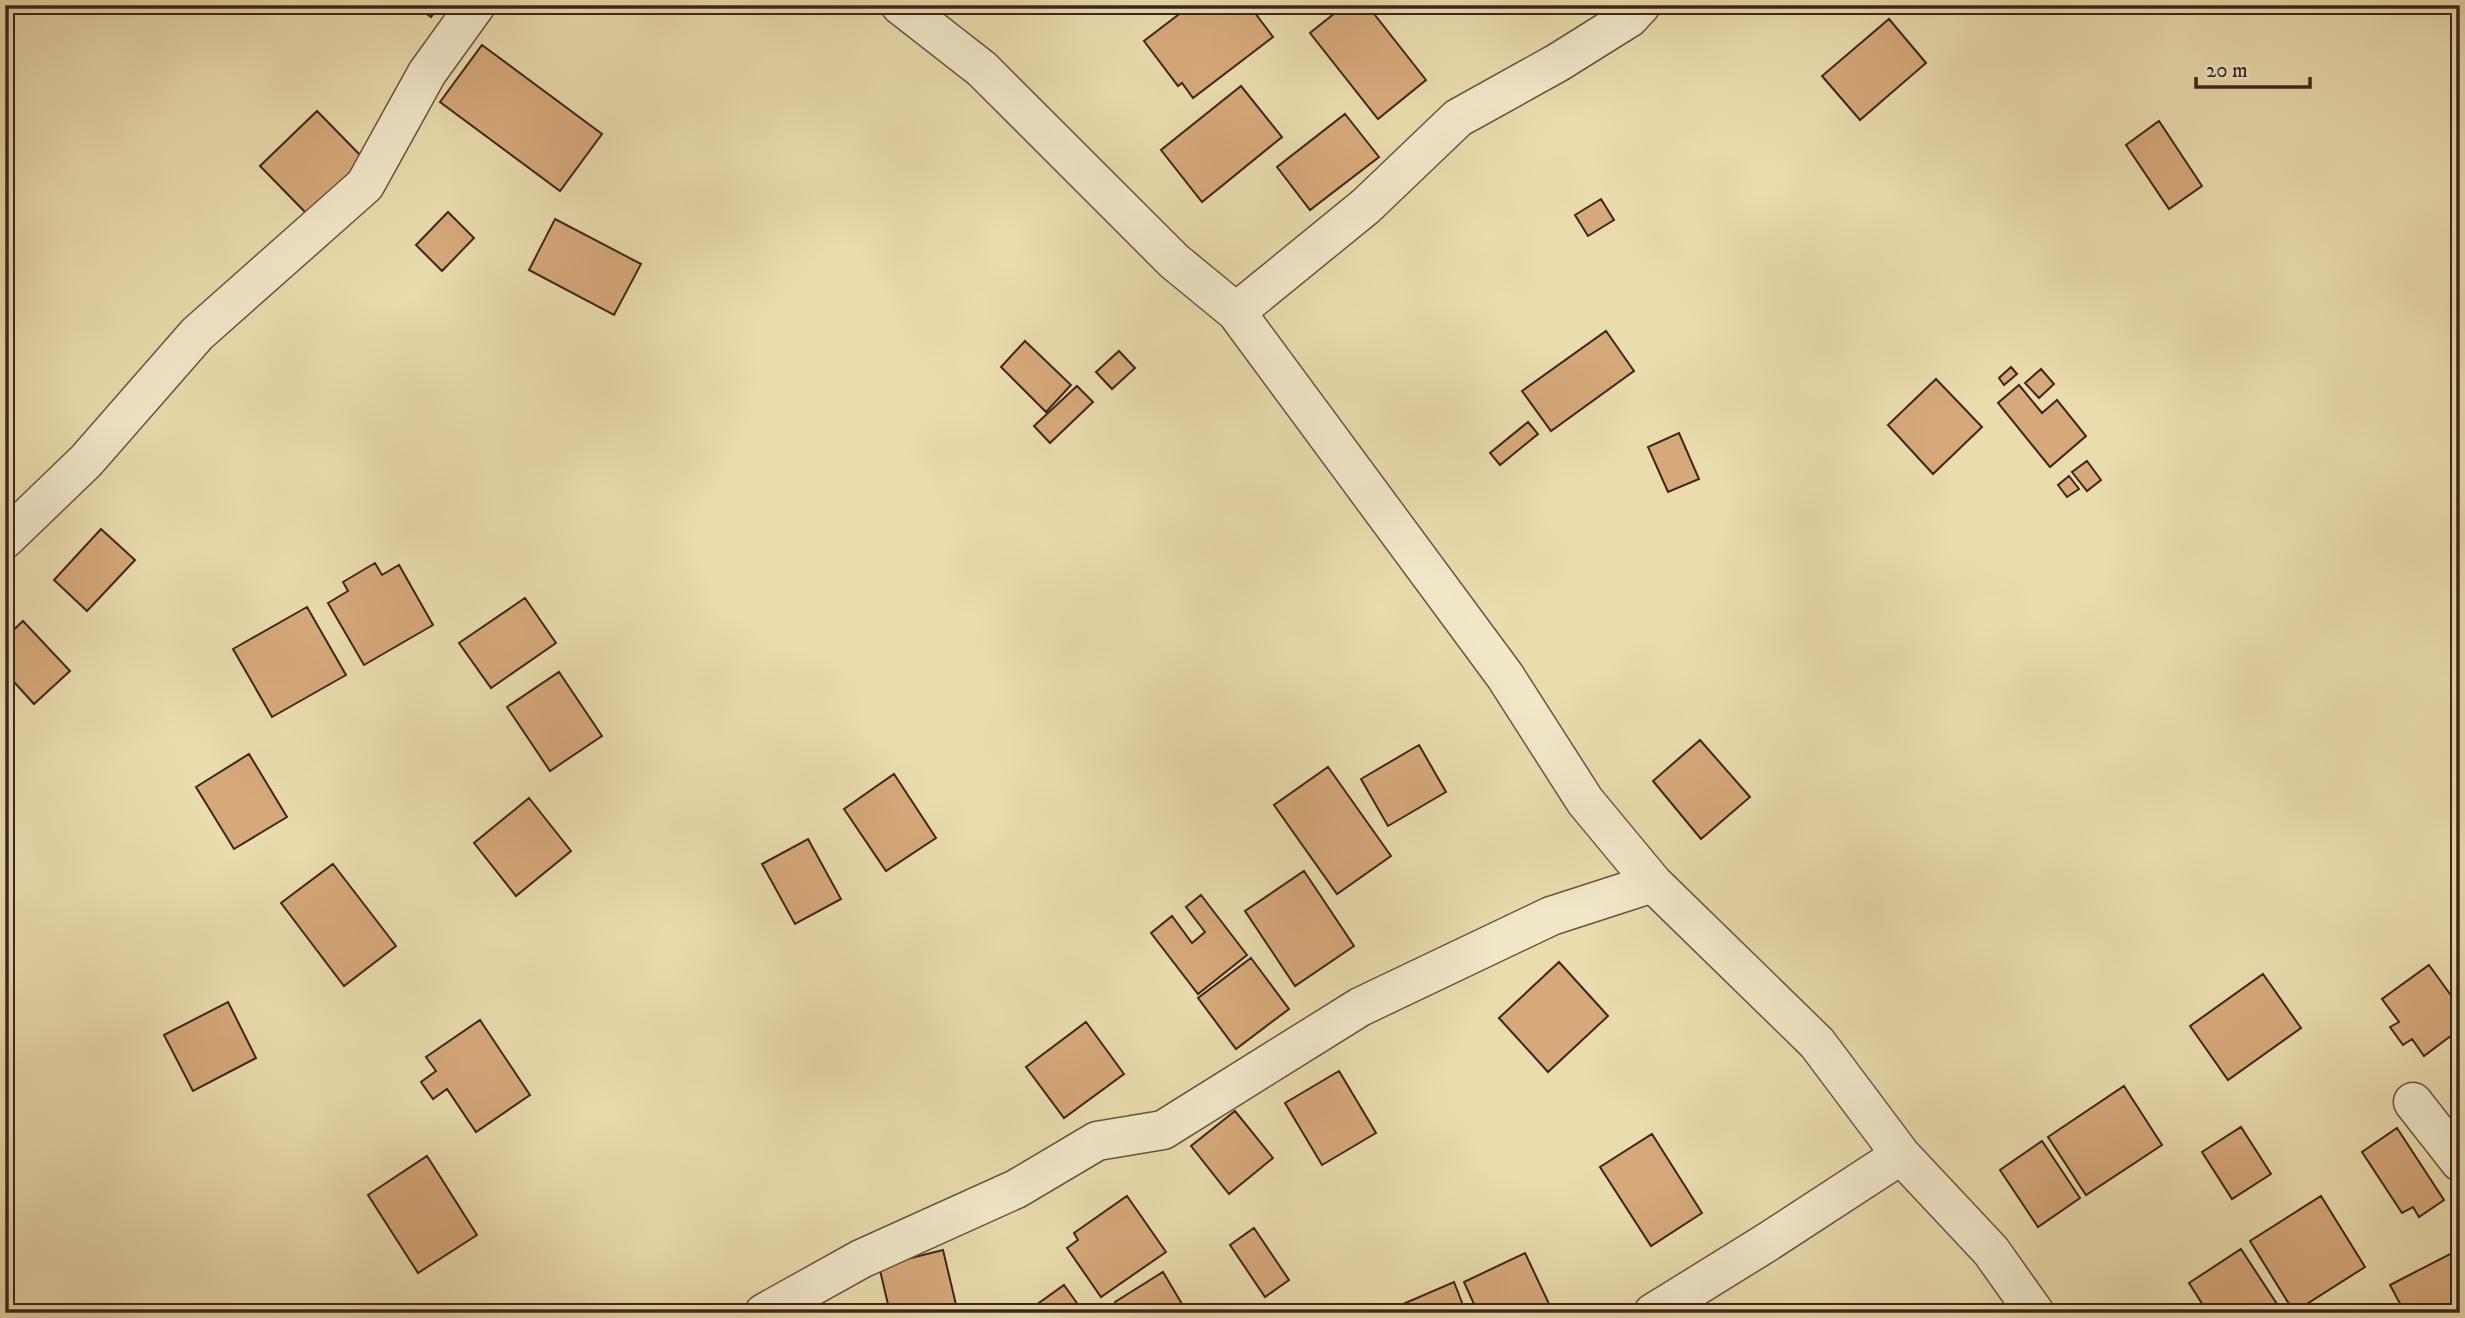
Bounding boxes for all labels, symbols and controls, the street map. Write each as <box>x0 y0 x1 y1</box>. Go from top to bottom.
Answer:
scale bar <box>2196 46 2309 90</box>
text: 20 m <box>2206 58 2248 84</box>

